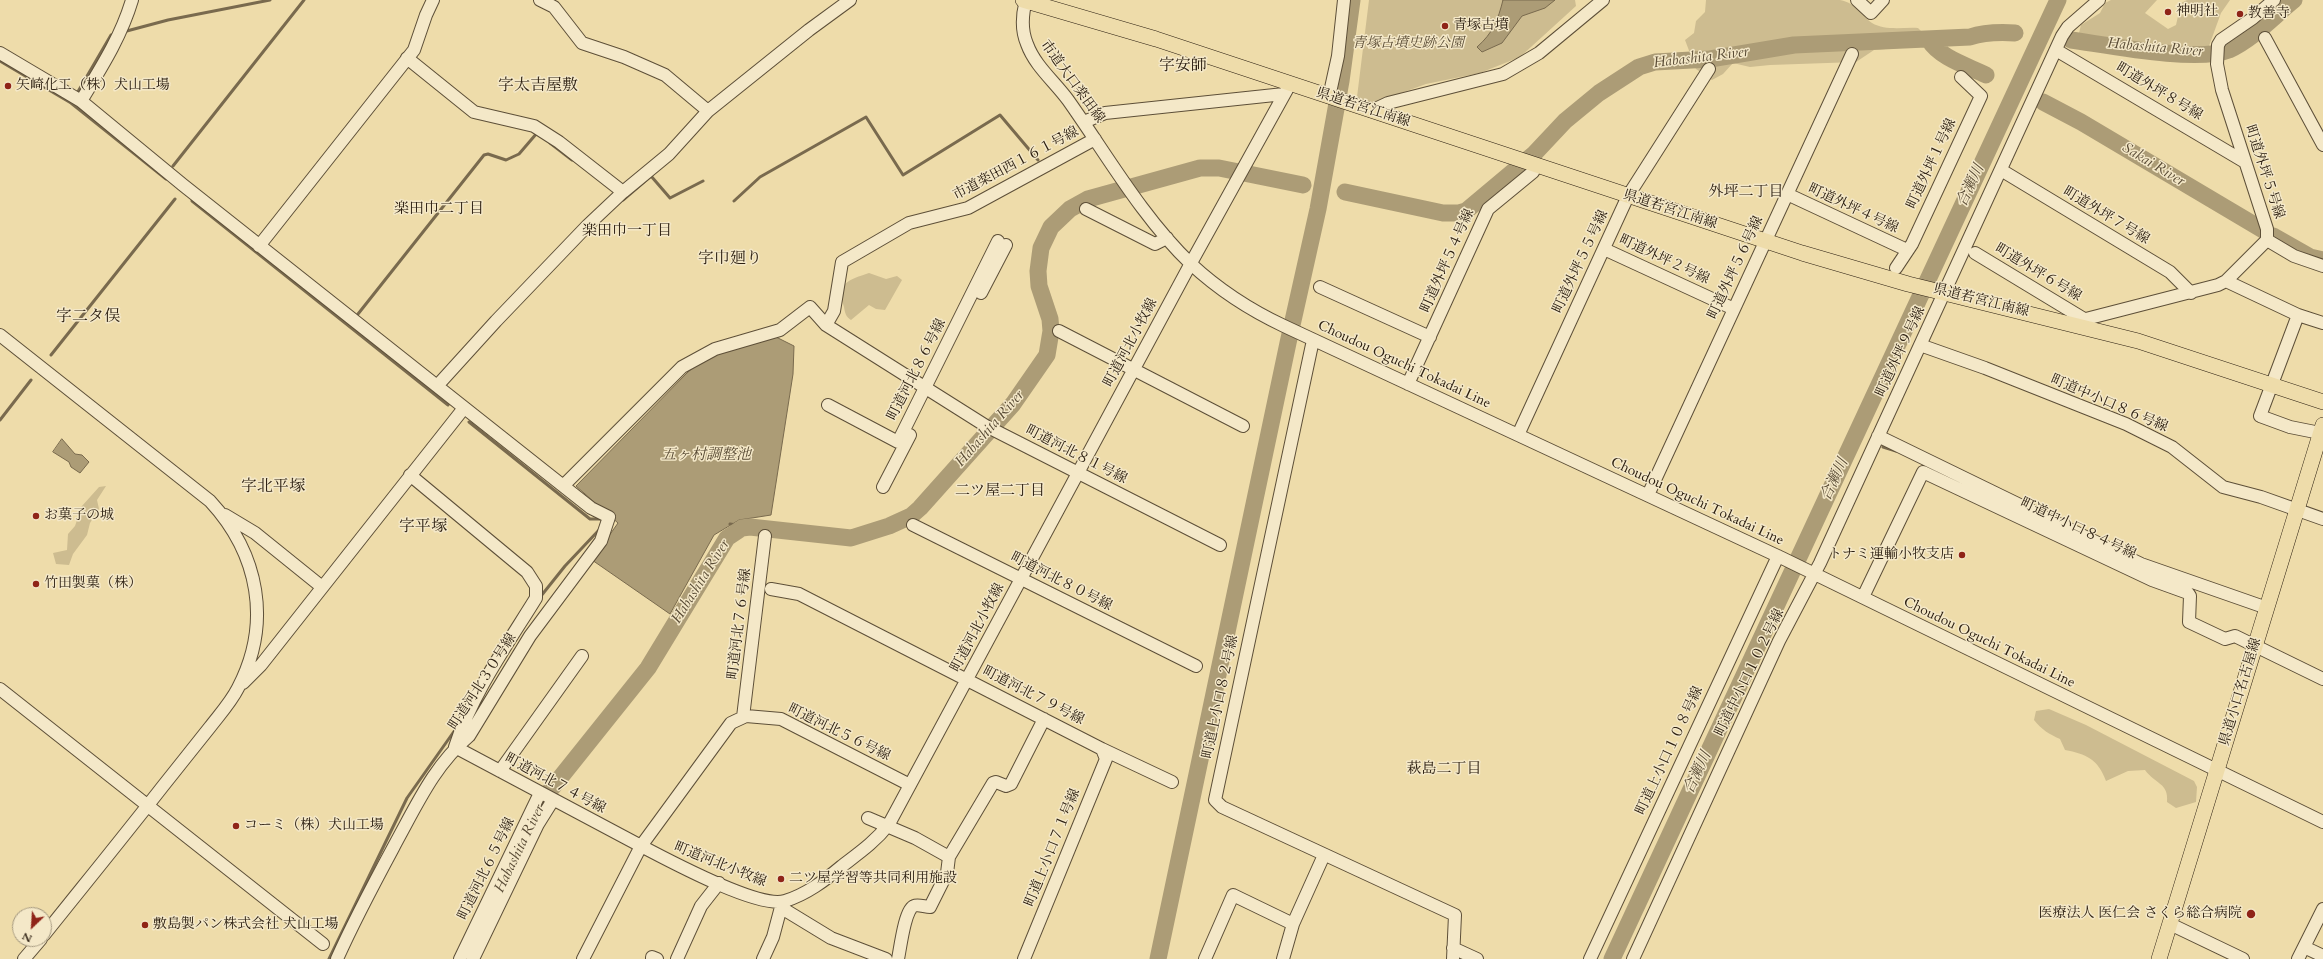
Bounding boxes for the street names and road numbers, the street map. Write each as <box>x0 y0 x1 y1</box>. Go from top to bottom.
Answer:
street label: 市道大口楽田線 <box>1036 37 1108 127</box>
street label: 町道外坪８号線 <box>2113 60 2205 124</box>
street label: 県道若宮江南線 <box>1314 85 1412 131</box>
street label: 町道外坪１号線 <box>1904 116 1960 212</box>
street label: 町道外坪５号線 <box>2241 123 2287 221</box>
street label: 市道楽田西１６１号線 <box>950 124 1082 204</box>
street label: 町道外坪４号線 <box>1805 181 1901 237</box>
street label: 町道外坪７号線 <box>2060 184 2152 248</box>
street label: 県道若宮江南線 <box>1621 187 1719 233</box>
street label: 町道外坪５４号線 <box>1418 206 1478 316</box>
street label: 町道外坪５５号線 <box>1550 208 1612 316</box>
street label: 町道外坪５６号線 <box>1705 214 1767 322</box>
street label: 町道外坪２号線 <box>1616 232 1712 288</box>
street label: 町道外坪６号線 <box>1992 241 2084 305</box>
street label: 県道若宮江南線 <box>1931 281 2031 321</box>
street label: 町道河北小牧線 <box>1101 296 1161 390</box>
street label: 町道外坪９号線 <box>1873 304 1929 400</box>
street label: 町道河北８６号線 <box>884 316 950 424</box>
street label: Choudou Oguchi Tokadai Line <box>1315 317 1493 413</box>
street label: 町道中小口８６号線 <box>2048 372 2170 436</box>
street label: 町道河北８１号線 <box>1022 422 1130 488</box>
street label: Choudou Oguchi Tokadai Line <box>1608 454 1786 550</box>
street label: 町道中小口８４号線 <box>2017 495 2139 563</box>
street label: 町道河北８０号線 <box>1007 549 1115 615</box>
street label: 町道河北７６号線 <box>725 567 755 681</box>
street label: 町道河北小牧線 <box>948 581 1008 675</box>
street label: Choudou Oguchi Tokadai Line <box>1900 594 2078 692</box>
street label: 町道中小口１０２号線 <box>1712 606 1788 740</box>
street label: 町道河北３０号線 <box>445 630 521 734</box>
street label: 町道上小口８２号線 <box>1200 634 1242 760</box>
street label: 県道小口名古屋線 <box>2217 636 2265 748</box>
street label: 町道河北７９号線 <box>979 663 1087 729</box>
street label: 町道上小口１０８号線 <box>1633 684 1707 818</box>
street label: 町道河北５６号線 <box>785 701 893 765</box>
street label: 町道河北７４号線 <box>502 750 608 818</box>
street label: 町道上小口７１号線 <box>1022 786 1084 910</box>
street label: 町道河北６５号線 <box>455 815 519 923</box>
street label: 町道河北小牧線 <box>671 839 769 891</box>

